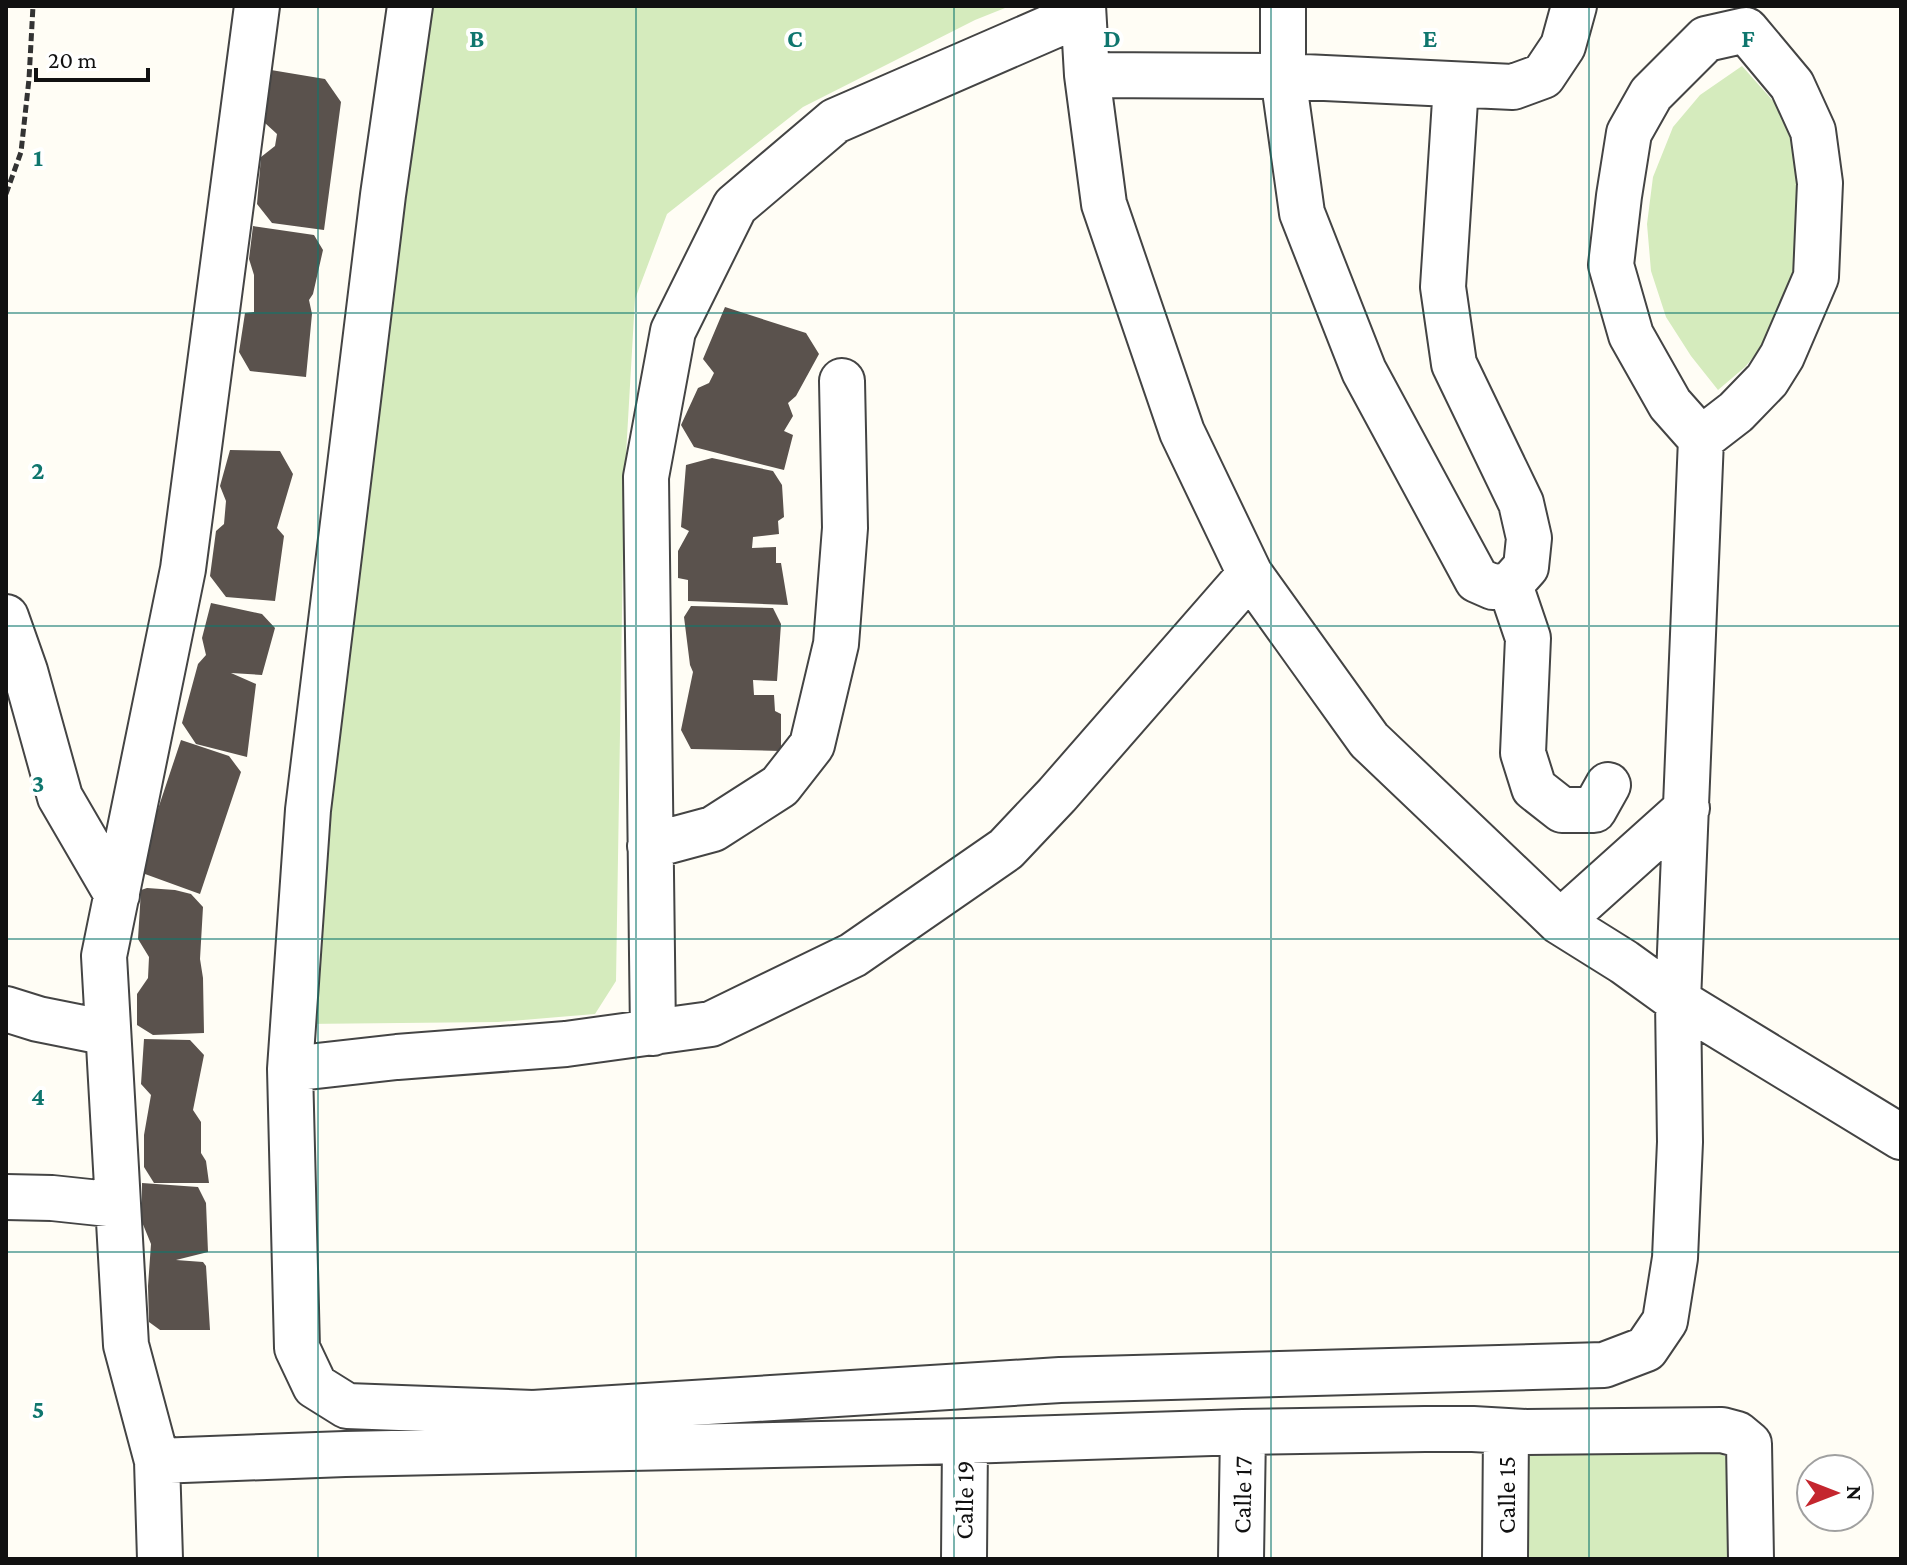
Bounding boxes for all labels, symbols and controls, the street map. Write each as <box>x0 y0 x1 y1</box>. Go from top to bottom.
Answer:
text: B <box>469 24 485 53</box>
text: C <box>787 24 803 53</box>
text: D <box>1103 24 1121 53</box>
text: E <box>1423 24 1438 53</box>
text: F <box>1741 24 1755 53</box>
scale bar <box>36 32 148 82</box>
text: 20 m <box>48 46 97 73</box>
text: 1 <box>33 143 43 172</box>
text: 2 <box>31 456 45 485</box>
text: 3 <box>32 769 44 798</box>
text: 4 <box>31 1082 45 1111</box>
text: 5 <box>32 1395 44 1424</box>
north arrow <box>1795 1453 1875 1533</box>
street label: Calle 17 <box>1227 1456 1258 1534</box>
street label: Calle 15 <box>1492 1456 1521 1534</box>
street label: Calle 19 <box>949 1460 980 1540</box>
text: N <box>1842 1486 1867 1501</box>

